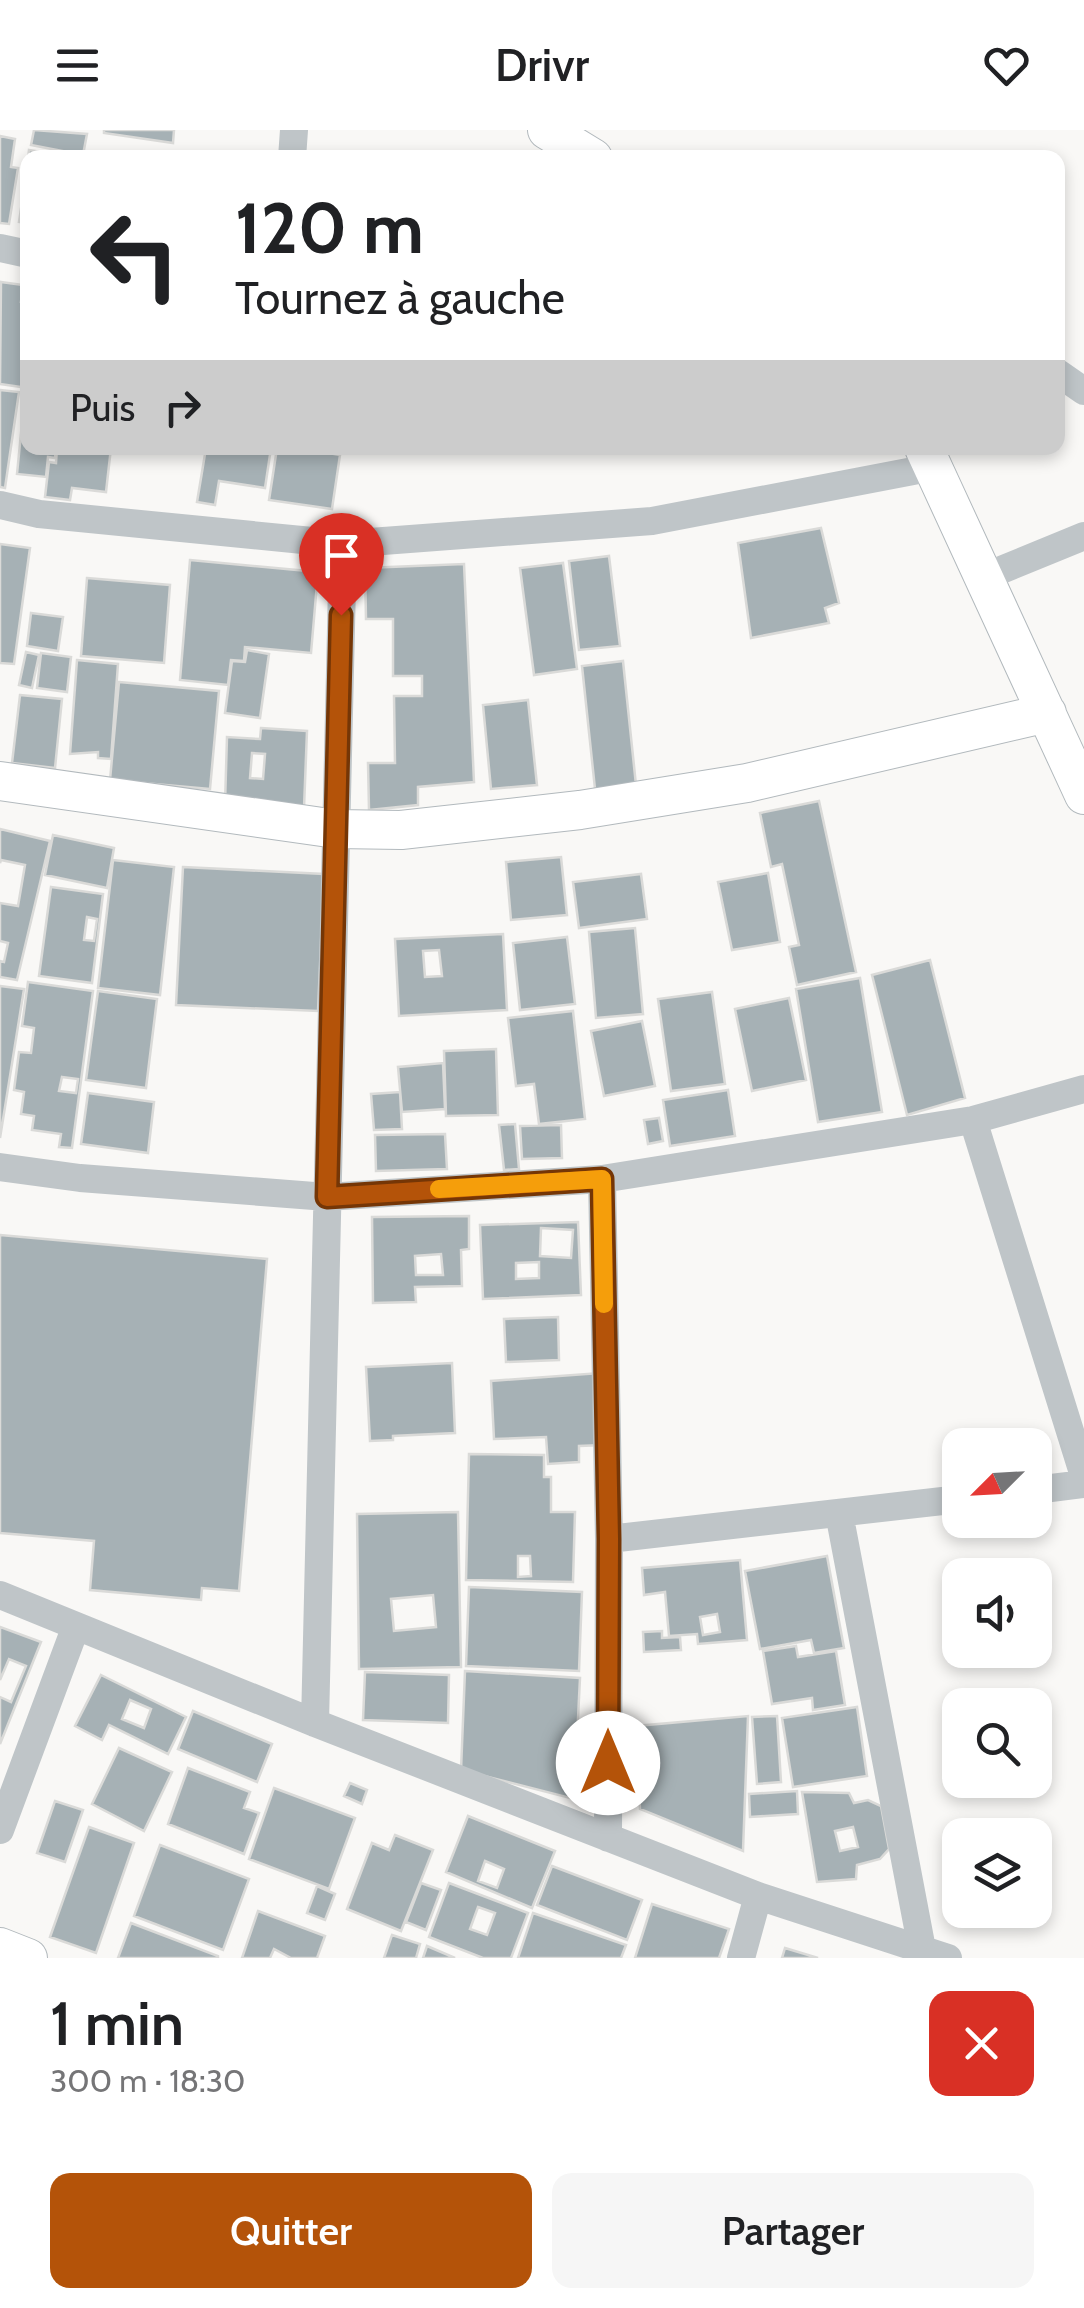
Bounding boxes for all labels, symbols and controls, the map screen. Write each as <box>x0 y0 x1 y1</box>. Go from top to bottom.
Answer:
icon: menu <box>50 38 105 93</box>
text: Drivr <box>495 38 589 92</box>
icon: heart <box>979 38 1034 93</box>
text: 120 m <box>235 185 424 271</box>
icon: left <box>70 190 200 320</box>
text: Tournez à gauche <box>235 271 565 325</box>
icon: right <box>155 380 210 435</box>
text: Puis <box>70 384 135 431</box>
pin <box>299 513 384 616</box>
icon: arrive <box>314 528 369 583</box>
north arrow <box>942 1428 1052 1538</box>
map controls <box>942 1428 1052 1928</box>
button: sound <box>942 1558 1052 1668</box>
button: search <box>942 1688 1052 1798</box>
position arrow <box>556 1711 660 1815</box>
button: layers <box>942 1818 1052 1928</box>
text: 1 min <box>50 1987 184 2060</box>
button: close <box>929 1991 1034 2096</box>
text: 300 m · 18:30 <box>50 2061 245 2100</box>
button: Quitter <box>50 2173 532 2288</box>
button: Partager <box>552 2173 1034 2288</box>

